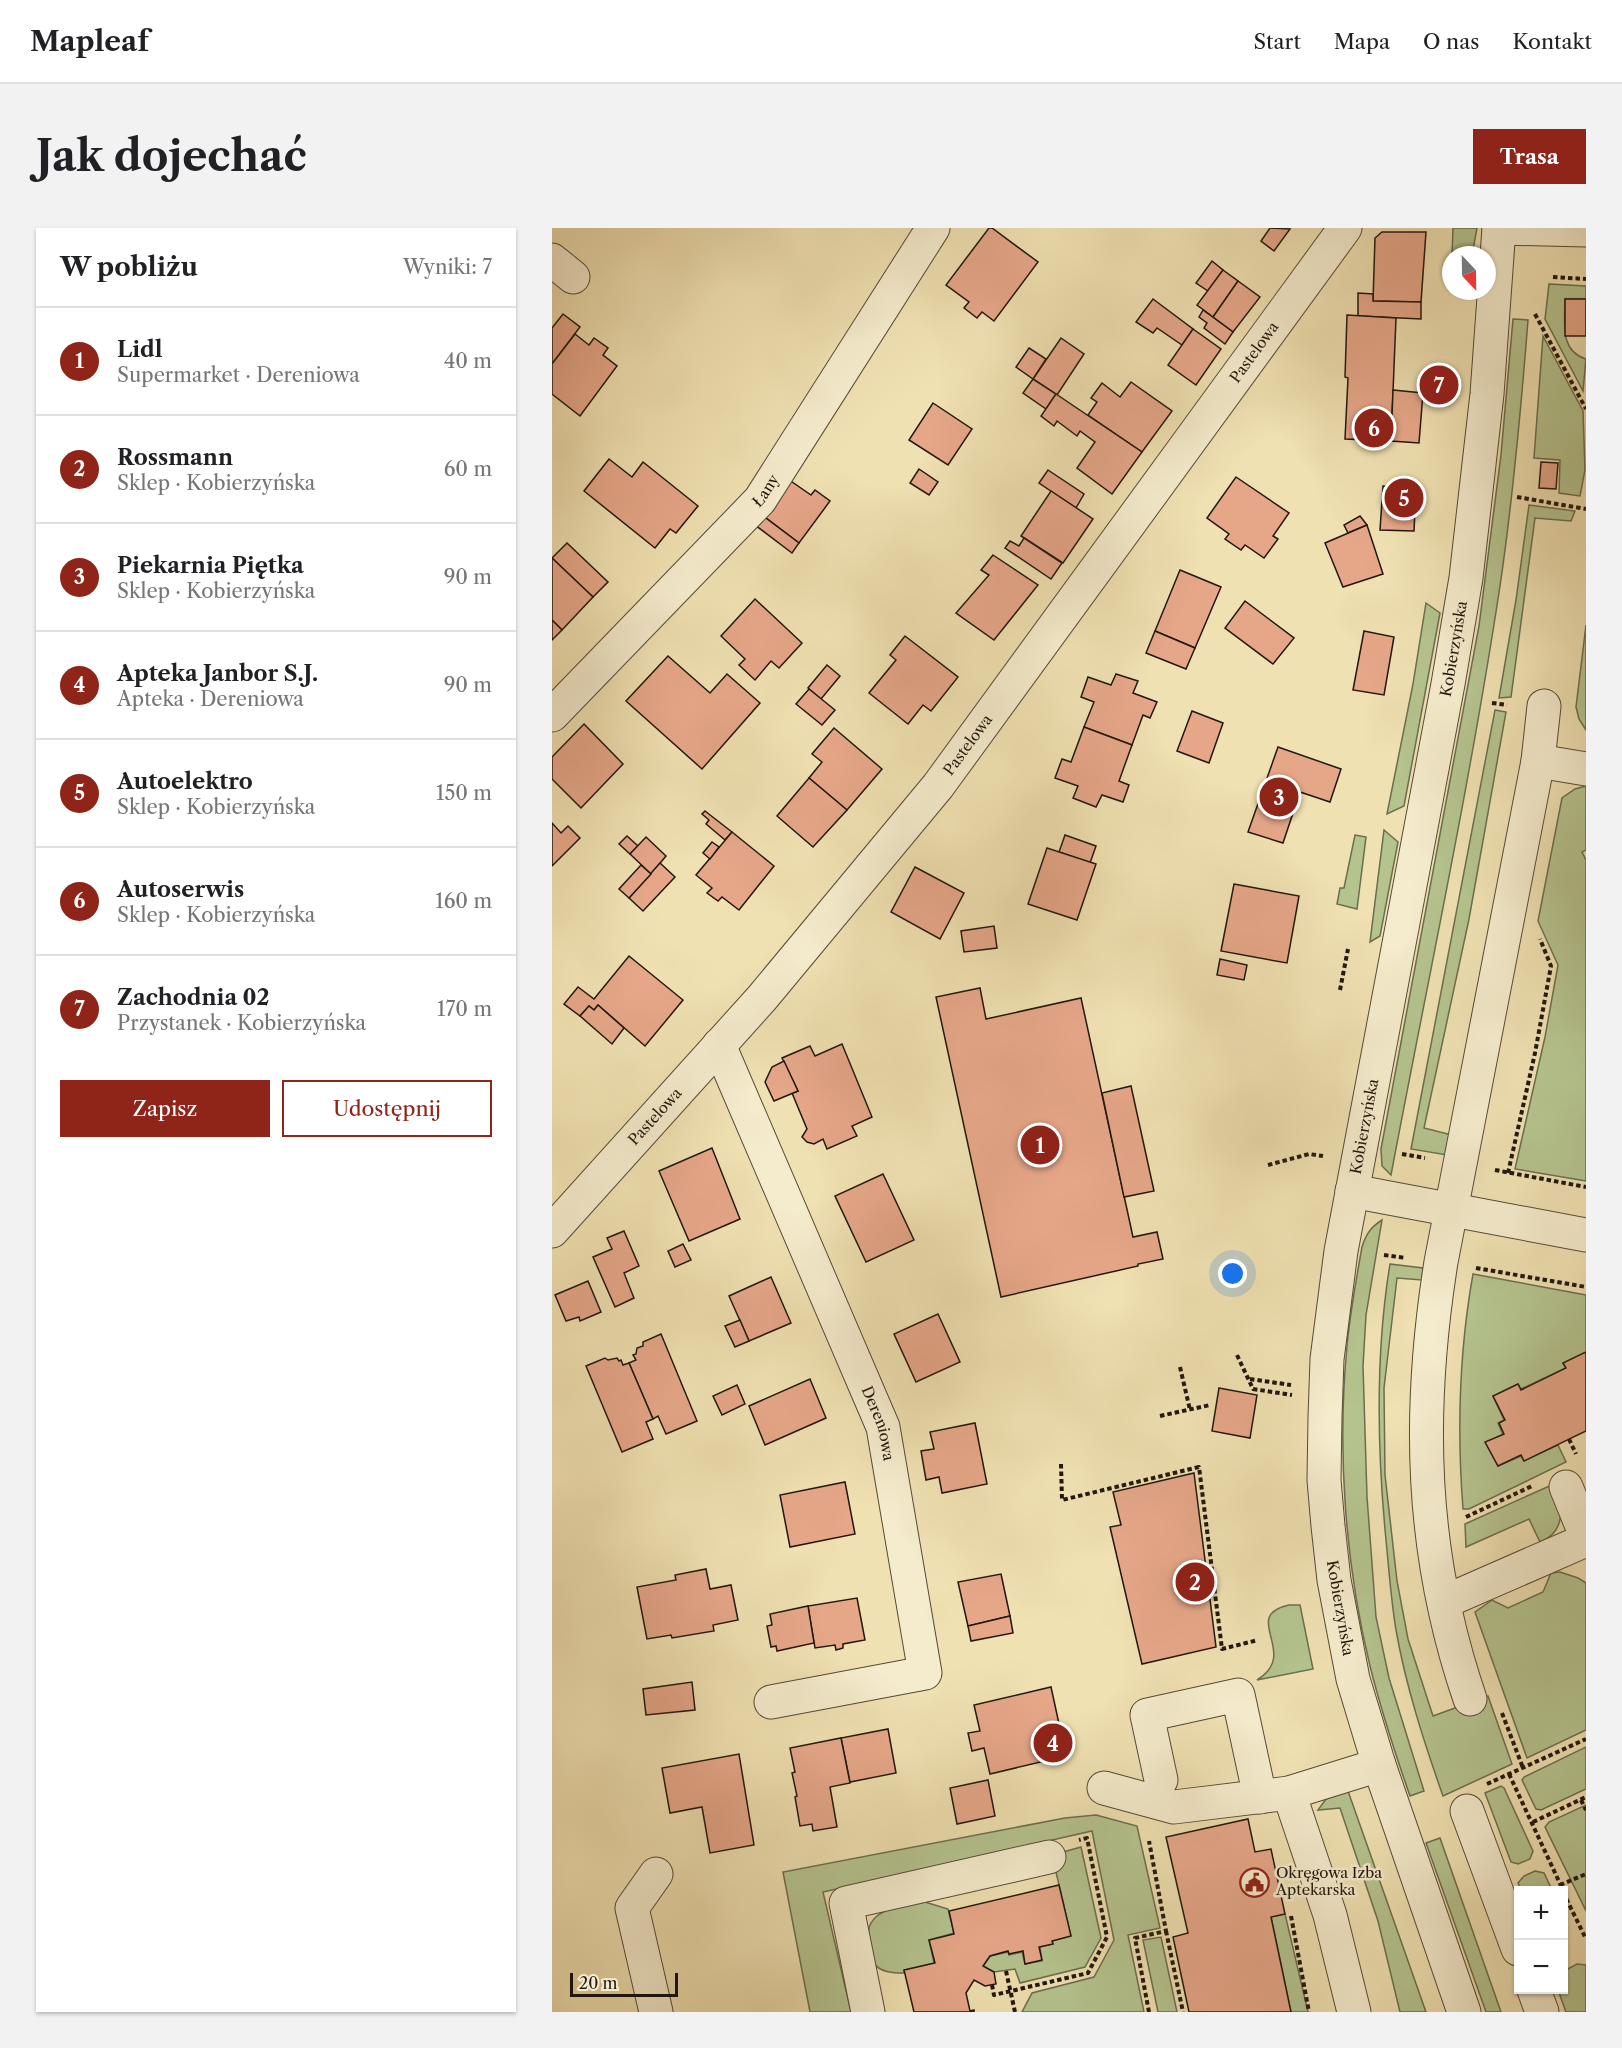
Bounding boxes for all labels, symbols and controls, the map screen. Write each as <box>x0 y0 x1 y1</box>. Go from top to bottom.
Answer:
text: Mapleaf <box>30 24 149 58</box>
text: Start <box>1253 29 1301 54</box>
text: Mapa <box>1334 29 1390 54</box>
text: O nas <box>1423 29 1479 54</box>
text: Kontakt <box>1512 29 1592 54</box>
button: Trasa <box>1473 129 1586 184</box>
text: Jak dojechać <box>36 130 307 182</box>
north arrow <box>1442 246 1496 300</box>
text: W pobliżu <box>60 251 198 283</box>
text: Wyniki: 7 <box>403 255 492 279</box>
street label: Pastelowa <box>1225 318 1283 386</box>
text: Lidl <box>117 336 162 363</box>
text: 1 <box>75 349 84 373</box>
text: 40 m <box>444 349 492 373</box>
pin: 7 <box>1420 362 1458 408</box>
text: Supermarket · Dereniowa <box>117 363 360 387</box>
pin: 6 <box>1354 406 1394 450</box>
text: Rossmann <box>117 444 233 471</box>
text: 2 <box>74 457 85 481</box>
text: 60 m <box>444 457 492 481</box>
street label: Łany <box>748 470 783 511</box>
text: Sklep · Kobierzyńska <box>117 471 315 495</box>
pin: 5 <box>1384 476 1424 520</box>
text: Piekarnia Piętka <box>117 552 304 579</box>
text: 3 <box>74 565 85 589</box>
text: 90 m <box>444 565 492 589</box>
text: Sklep · Kobierzyńska <box>117 579 315 603</box>
street label: Kobierzyńska <box>1436 599 1471 698</box>
text: Apteka Janbor S.J. <box>117 660 318 687</box>
text: 4 <box>74 673 85 697</box>
text: 90 m <box>444 673 492 697</box>
text: Apteka · Dereniowa <box>117 687 304 711</box>
street label: Pastelowa <box>939 710 996 779</box>
text: Autoelektro <box>117 768 253 795</box>
pin: 3 <box>1260 774 1298 820</box>
text: 5 <box>74 781 85 805</box>
text: 150 m <box>436 781 492 805</box>
text: Sklep · Kobierzyńska <box>117 795 315 819</box>
text: Autoserwis <box>117 876 244 903</box>
text: 6 <box>74 889 85 913</box>
text: 160 m <box>435 889 492 913</box>
text: Sklep · Kobierzyńska <box>117 903 315 927</box>
text: Zachodnia 02 <box>117 984 269 1011</box>
text: 7 <box>74 997 85 1021</box>
text: 170 m <box>437 997 492 1021</box>
text: Przystanek · Kobierzyńska <box>117 1011 366 1035</box>
street label: Kobierzyńska <box>1346 1077 1382 1176</box>
button: Zapisz <box>60 1080 270 1137</box>
button: Udostępnij <box>282 1080 492 1137</box>
street label: Pastelowa <box>624 1084 686 1149</box>
pin: 1 <box>1020 1122 1060 1168</box>
your location <box>1218 1259 1247 1288</box>
street label: Dereniowa <box>858 1383 899 1462</box>
street label: Kobierzyńska <box>1323 1559 1358 1657</box>
pin: 2 <box>1176 1560 1214 1604</box>
pin: 4 <box>1034 1720 1072 1766</box>
place label: Okręgowa Izba Aptekarska <box>1275 1863 1382 1899</box>
public building icon: Okręgowa Izba Aptekarska <box>1239 1866 1271 1898</box>
map controls <box>1514 1886 1568 1994</box>
button: + <box>1514 1886 1568 1940</box>
button: − <box>1514 1940 1568 1994</box>
scale bar <box>570 1970 678 1998</box>
text: 20 m <box>579 1973 618 1993</box>

